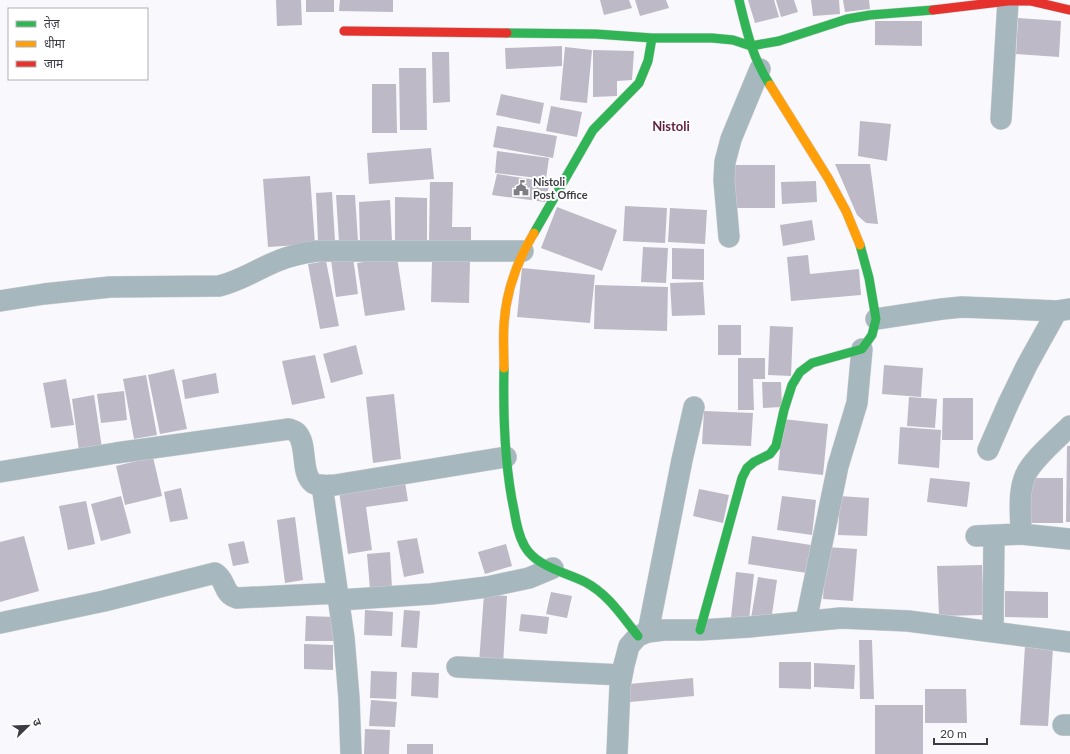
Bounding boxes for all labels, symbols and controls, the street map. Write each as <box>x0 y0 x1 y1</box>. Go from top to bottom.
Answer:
legend <box>8 8 148 80</box>
text: तेज़ <box>44 16 61 31</box>
text: धीमा <box>44 36 66 51</box>
text: जाम <box>44 56 64 71</box>
district label: Nistoli <box>652 118 690 134</box>
place label: Nistoli Post Office <box>533 175 588 201</box>
public building icon: Nistoli Post Office <box>512 179 530 197</box>
north arrow <box>8 706 48 746</box>
text: उ <box>30 716 45 728</box>
scale bar <box>934 720 987 746</box>
text: 20 m <box>940 726 967 741</box>

